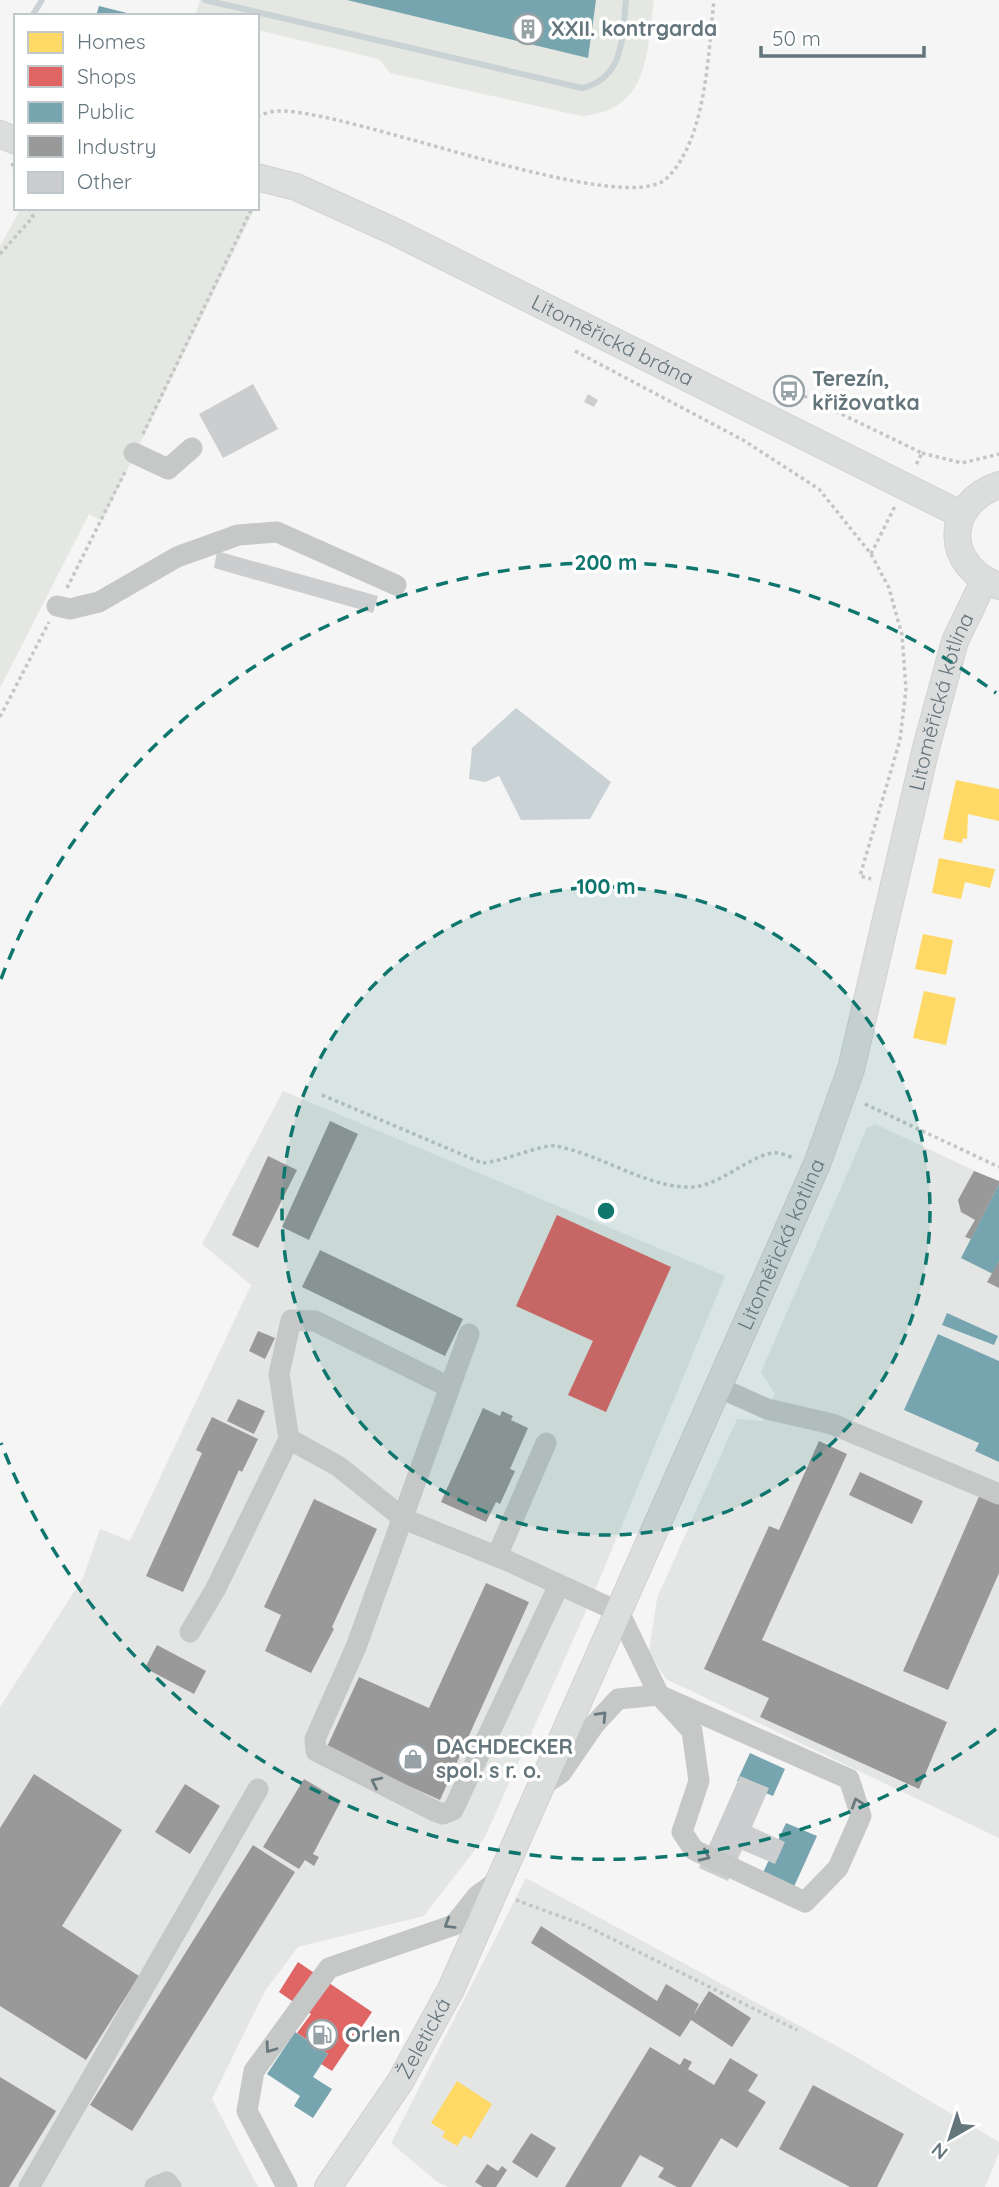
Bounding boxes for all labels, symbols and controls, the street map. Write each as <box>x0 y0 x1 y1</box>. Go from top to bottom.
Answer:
building icon: XXII. kontrgarda <box>511 12 545 46</box>
legend <box>14 14 259 210</box>
scale bar <box>761 14 924 58</box>
place label: XXII. kontrgarda <box>551 15 717 41</box>
text: 50 m <box>772 25 821 51</box>
text: Homes <box>77 28 146 54</box>
text: Shops <box>77 63 136 89</box>
text: Public <box>77 98 134 124</box>
text: Industry <box>77 133 156 159</box>
text: Other <box>77 168 132 194</box>
street label: Litoměřická brána <box>528 288 698 391</box>
place label: Terezín, křižovatka <box>812 365 920 415</box>
bus stop icon: Terezín, křižovatka <box>772 374 806 408</box>
text: 200 m <box>575 549 637 575</box>
street label: Litoměřická kotlina <box>902 608 979 793</box>
text: 100 m <box>576 873 636 899</box>
street label: Litoměřická kotlina <box>731 1154 830 1333</box>
centre of rings <box>594 1199 618 1223</box>
one-way arrow <box>594 1711 607 1724</box>
place label: DACHDECKER spol. s r. o. <box>436 1733 573 1783</box>
shop icon: DACHDECKER spol. s r. o. <box>396 1742 430 1776</box>
one-way arrow <box>371 1776 383 1790</box>
one-way arrow <box>851 1797 865 1810</box>
one-way arrow <box>698 1847 710 1861</box>
one-way arrow <box>444 1916 457 1929</box>
street label: Želetická <box>390 1993 456 2083</box>
fuel station icon: Orlen <box>305 2018 339 2052</box>
place label: Orlen <box>345 2021 400 2047</box>
one-way arrow <box>266 2040 279 2053</box>
north arrow <box>915 2103 985 2173</box>
text: N <box>926 2137 952 2165</box>

